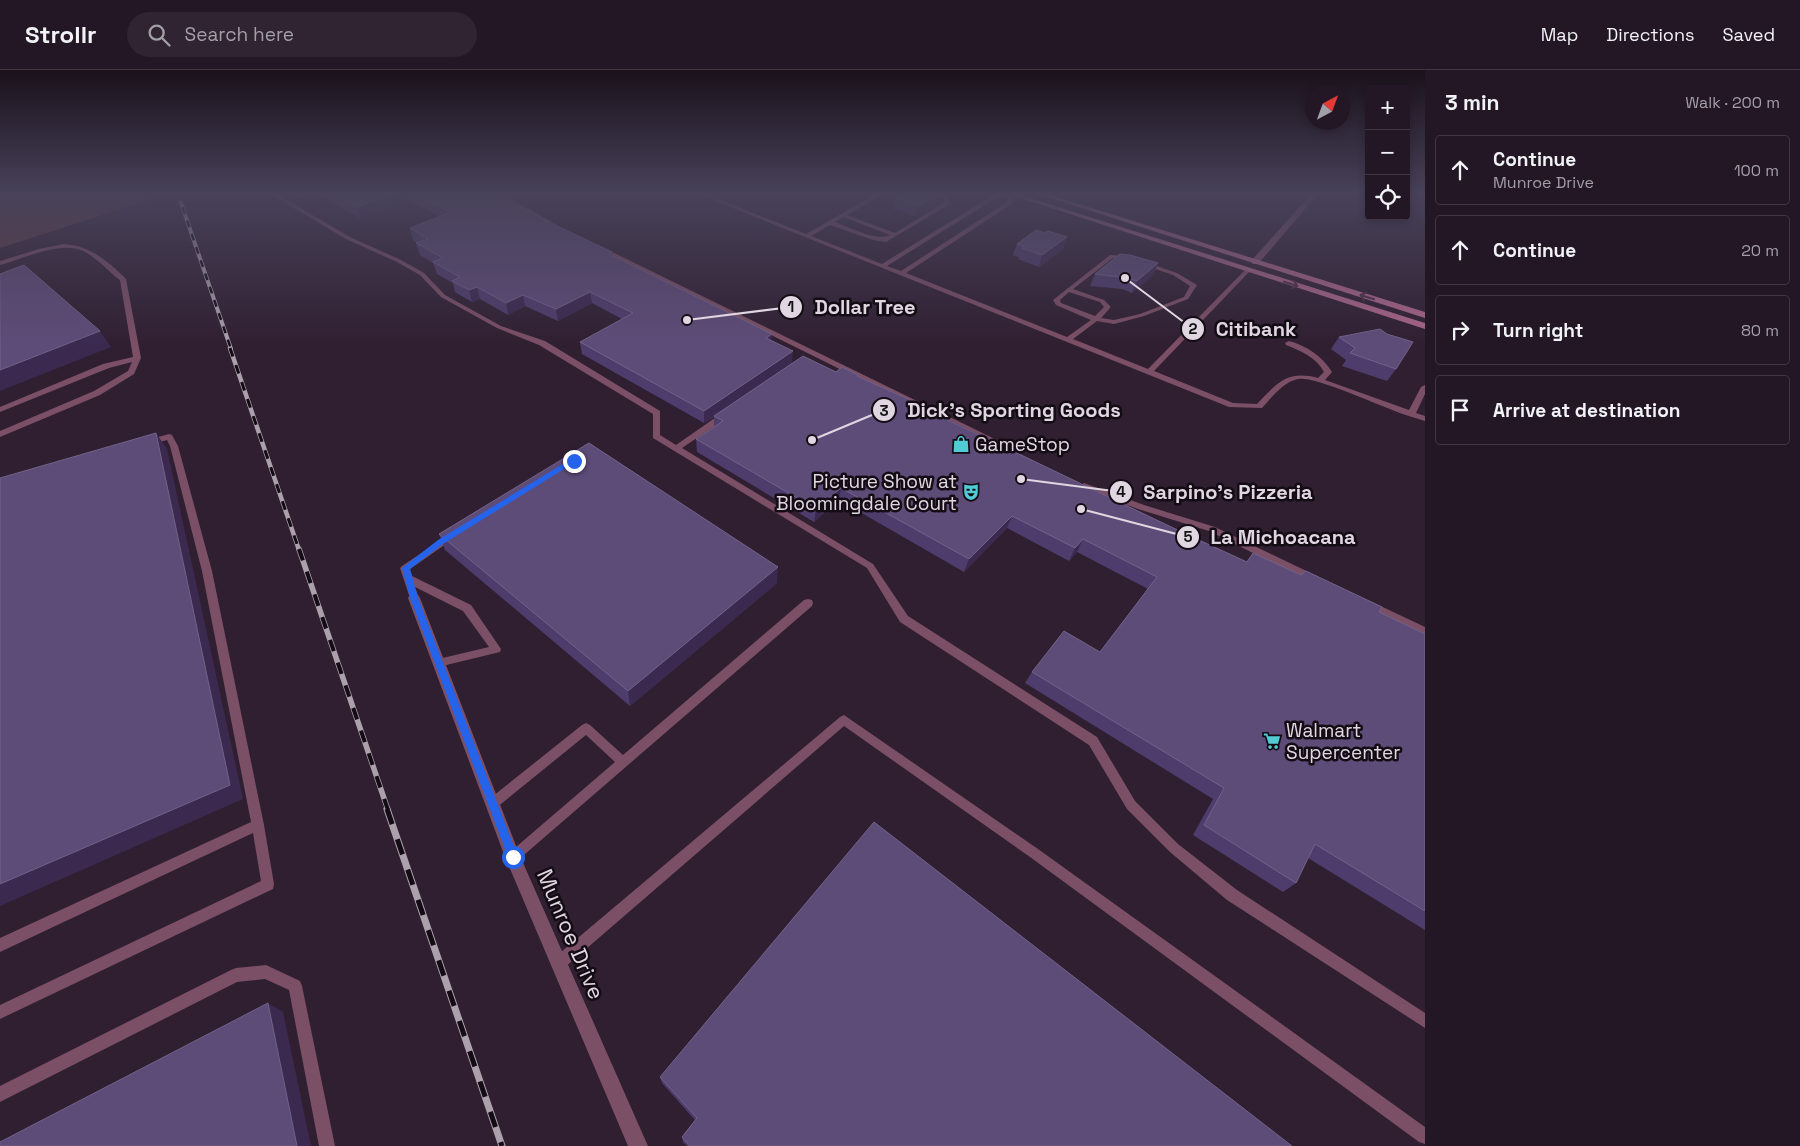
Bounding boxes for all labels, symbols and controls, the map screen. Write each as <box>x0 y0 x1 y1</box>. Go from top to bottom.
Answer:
search box <box>127 12 477 57</box>
text: Strollr <box>25 19 97 50</box>
icon: search <box>145 21 173 49</box>
text: Search here <box>185 22 294 47</box>
text: Map <box>1541 23 1578 46</box>
text: Directions <box>1606 23 1695 46</box>
text: Saved <box>1723 23 1775 46</box>
north arrow <box>1305 85 1350 130</box>
map controls <box>1365 85 1410 220</box>
button: + <box>1365 85 1410 130</box>
text: 3 min <box>1445 89 1500 116</box>
text: Walk · 200 m <box>1685 92 1780 113</box>
button: − <box>1365 130 1410 175</box>
text: Continue <box>1493 147 1576 172</box>
icon: ahead <box>1446 156 1474 184</box>
text: 100 m <box>1734 160 1779 181</box>
text: Munroe Drive <box>1493 172 1594 193</box>
button: locate <box>1365 175 1410 220</box>
icon: ahead <box>1446 236 1474 264</box>
text: Continue <box>1493 238 1576 263</box>
text: 20 m <box>1741 240 1779 261</box>
one-way arrow <box>1283 280 1299 290</box>
callout: Dollar Tree <box>779 289 926 324</box>
one-way arrow <box>1359 291 1375 301</box>
text: Dollar Tree <box>814 294 916 320</box>
text: 1 <box>788 297 794 316</box>
callout: Citibank <box>1181 312 1306 347</box>
text: Citibank <box>1216 316 1296 342</box>
icon: right <box>1446 316 1474 344</box>
text: Turn right <box>1493 318 1583 343</box>
text: 2 <box>1189 319 1198 338</box>
text: 80 m <box>1741 320 1779 341</box>
callout: Dick's Sporting Goods <box>872 393 1130 428</box>
icon: arrive <box>1446 396 1474 424</box>
text: Dick's Sporting Goods <box>907 397 1121 423</box>
text: Arrive at destination <box>1493 398 1681 423</box>
text: 3 <box>879 401 889 420</box>
place label: GameStop <box>975 432 1070 457</box>
shop icon: GameStop <box>951 434 971 454</box>
route end <box>563 450 586 473</box>
place label: Picture Show at Bloomingdale Court <box>776 469 957 516</box>
callout: Sarpino's Pizzeria <box>1109 474 1323 509</box>
text: Sarpino's Pizzeria <box>1143 479 1313 505</box>
theatre icon: Picture Show at Bloomingdale Court <box>961 482 981 502</box>
text: 4 <box>1116 482 1126 501</box>
callout: La Michoacana <box>1175 519 1365 554</box>
text: La Michoacana <box>1210 524 1356 550</box>
text: 5 <box>1183 527 1193 546</box>
place label: Walmart Supercenter <box>1286 718 1400 765</box>
supermarket icon: Walmart Supercenter <box>1262 731 1282 751</box>
route start <box>502 846 525 869</box>
street label: Munroe Drive <box>531 865 611 1003</box>

